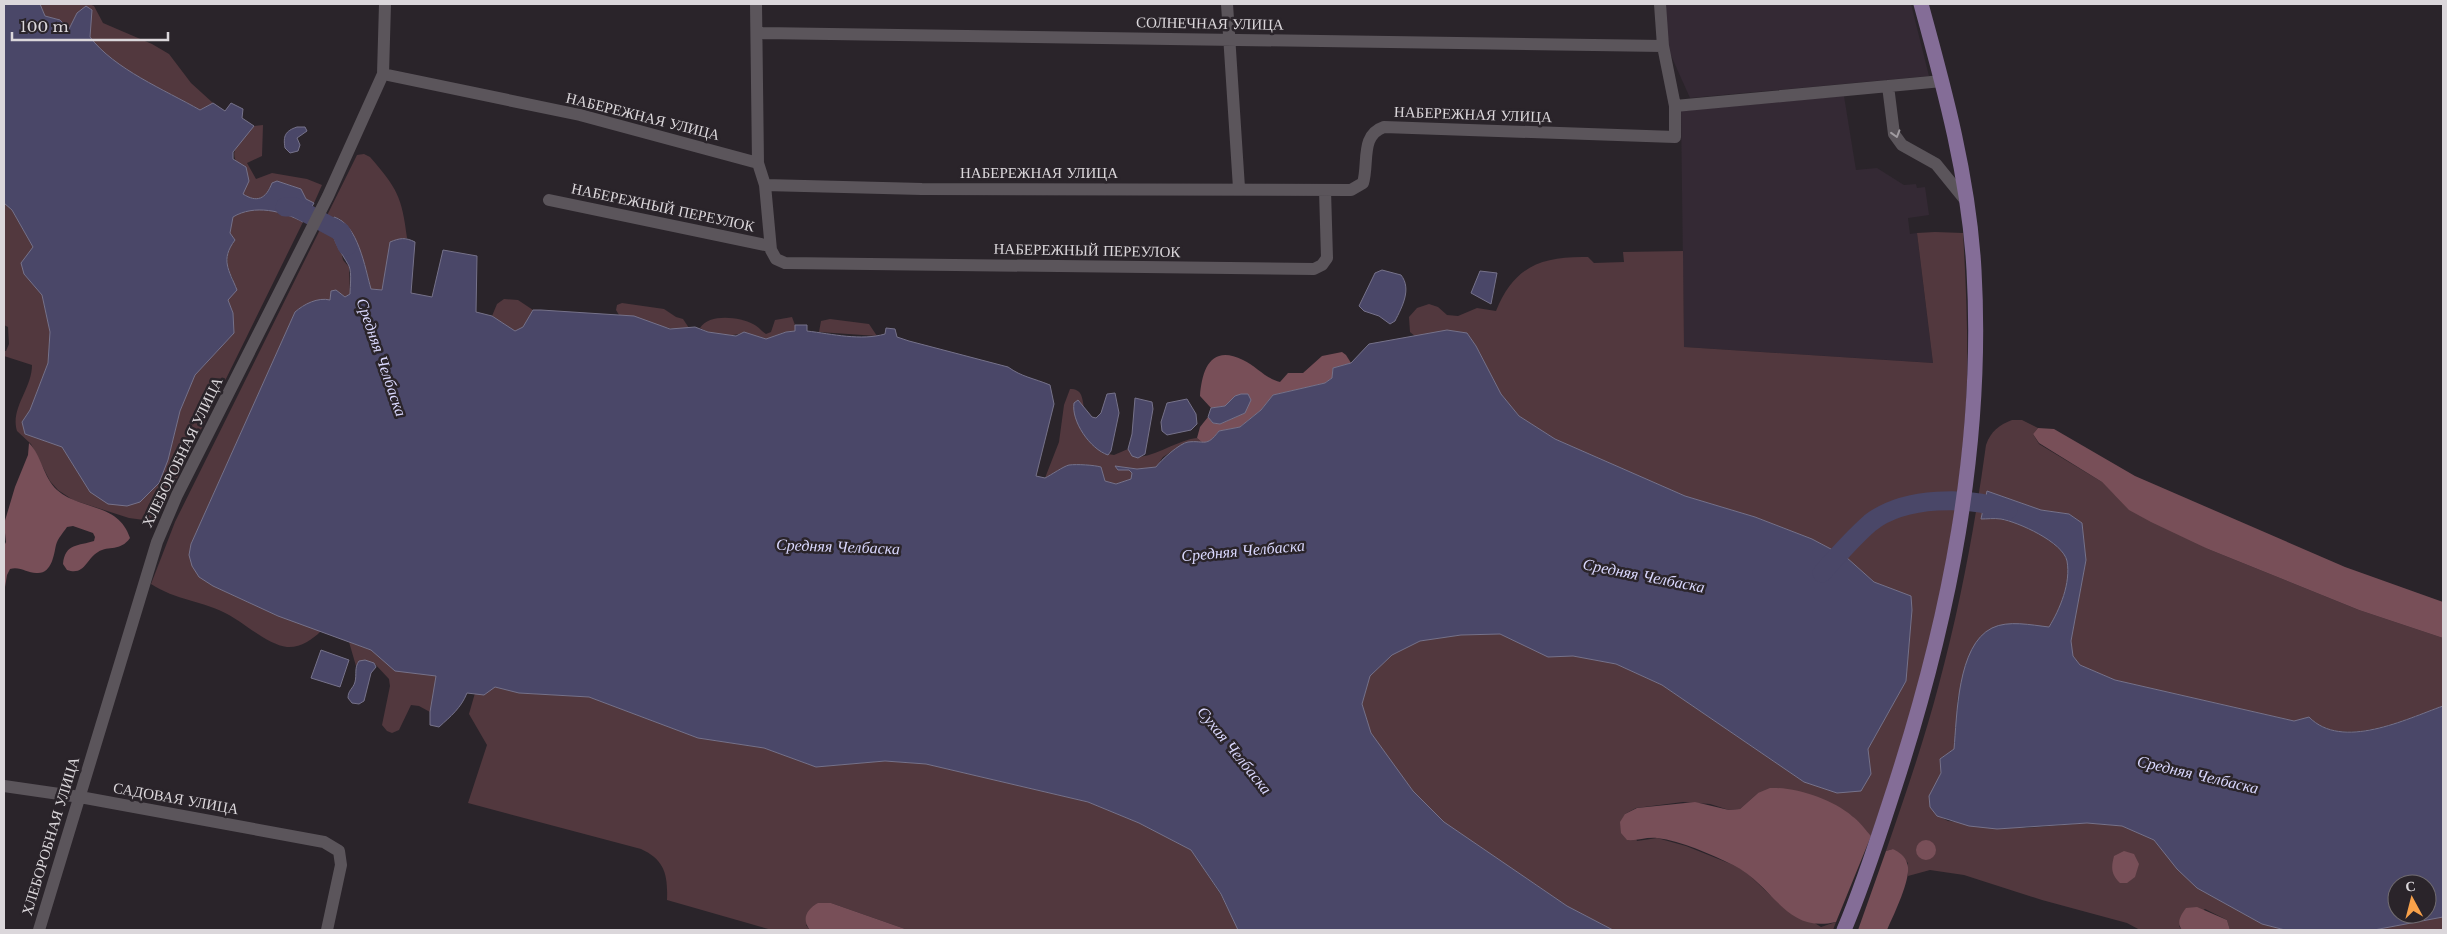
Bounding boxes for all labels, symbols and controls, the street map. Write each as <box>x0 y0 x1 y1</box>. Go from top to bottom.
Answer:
scale bar <box>12 10 169 42</box>
street label: СОЛНЕЧНАЯ УЛИЦА <box>1136 12 1284 34</box>
text: 100 m <box>20 17 69 36</box>
street label: НАБЕРЕЖНАЯ УЛИЦА <box>564 88 722 144</box>
street label: НАБЕРЕЖНАЯ УЛИЦА <box>1394 102 1552 126</box>
one-way arrow <box>1890 129 1900 137</box>
street label: НАБЕРЕЖНАЯ УЛИЦА <box>960 163 1118 182</box>
street label: НАБЕРЕЖНЫЙ ПЕРЕУЛОК <box>570 178 757 236</box>
street label: НАБЕРЕЖНЫЙ ПЕРЕУЛОК <box>993 239 1182 261</box>
water label: Средняя Челбаска <box>352 295 412 419</box>
street label: ХЛЕБОРОБНАЯ УЛИЦА <box>137 374 227 530</box>
water label: Средняя Челбаска <box>776 534 900 558</box>
water label: Средняя Челбаска <box>1180 535 1306 565</box>
water label: Средняя Челбаска <box>1581 553 1707 597</box>
water label: Сухая Челбаска <box>1193 702 1277 798</box>
water label: Средняя Челбаска <box>2135 750 2261 798</box>
street label: ХЛЕБОРОБНАЯ УЛИЦА <box>17 754 83 918</box>
street label: САДОВАЯ УЛИЦА <box>112 778 240 818</box>
north arrow <box>2387 874 2437 924</box>
text: С <box>2404 877 2417 896</box>

